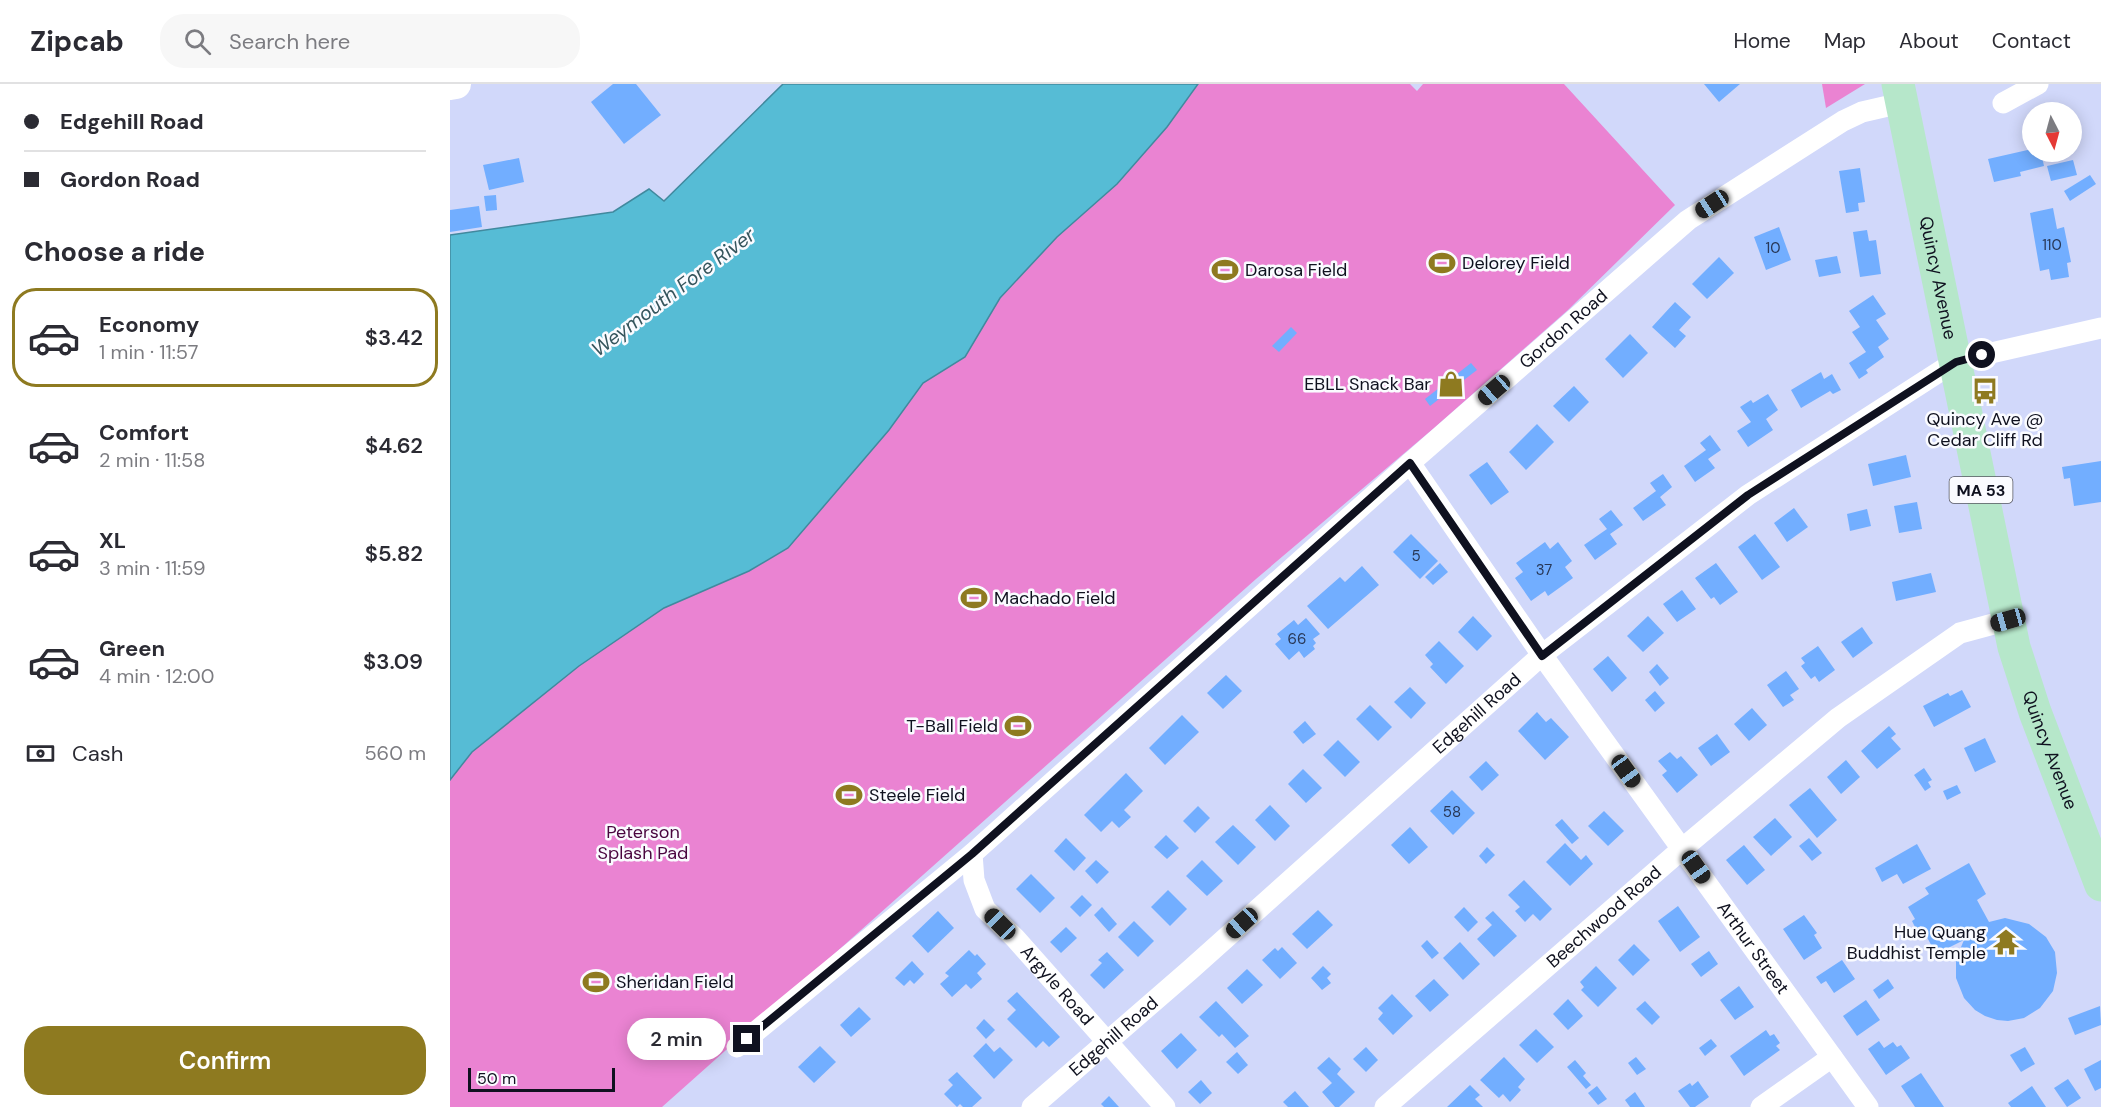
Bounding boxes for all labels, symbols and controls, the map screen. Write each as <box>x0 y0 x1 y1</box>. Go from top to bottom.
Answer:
search box <box>160 14 580 68</box>
text: Zipcab <box>30 23 124 60</box>
icon: search <box>181 25 214 58</box>
text: Search here <box>229 27 350 56</box>
text: Home <box>1733 27 1791 55</box>
text: Map <box>1824 27 1866 55</box>
text: About <box>1899 27 1959 55</box>
text: Contact <box>1992 27 2071 55</box>
north arrow <box>2022 102 2082 162</box>
map controls <box>2022 102 2082 162</box>
text: Edgehill Road <box>60 107 204 136</box>
text: Gordon Road <box>60 165 200 194</box>
car <box>1692 187 1732 221</box>
street label: Quincy Avenue <box>1914 214 1962 342</box>
water label: Weymouth Fore River <box>586 222 761 362</box>
text: Choose a ride <box>24 234 205 269</box>
house number: 110 <box>2042 235 2062 255</box>
house number: 10 <box>1766 238 1780 258</box>
sports icon: Delorey Field <box>1427 248 1457 278</box>
place label: Delorey Field <box>1462 251 1570 275</box>
sports icon: Darosa Field <box>1210 255 1240 285</box>
place label: Darosa Field <box>1245 258 1347 282</box>
street label: Gordon Road <box>1514 284 1613 374</box>
text: Economy <box>99 310 199 339</box>
icon: car <box>27 311 81 365</box>
text: $3.42 <box>365 323 423 352</box>
text: 1 min · 11:57 <box>99 339 198 365</box>
route start <box>1968 341 1995 368</box>
shop icon: EBLL Snack Bar <box>1436 369 1466 399</box>
car <box>1475 371 1513 409</box>
place label: EBLL Snack Bar <box>1304 372 1431 396</box>
bus stop icon: Quincy Ave @ Cedar Cliff Rd <box>1970 376 2000 406</box>
place label: Quincy Ave @ Cedar Cliff Rd <box>1926 407 2044 452</box>
text: Comfort <box>99 418 189 447</box>
icon: car <box>27 419 81 473</box>
text: $4.62 <box>365 431 423 460</box>
text: 2 min · 11:58 <box>99 447 205 473</box>
road number: MA 53 <box>1950 477 2012 503</box>
text: XL <box>99 526 126 555</box>
icon: car <box>27 527 81 581</box>
text: $5.82 <box>365 539 423 568</box>
house number: 5 <box>1411 546 1421 566</box>
text: 3 min · 11:59 <box>99 555 206 581</box>
house number: 37 <box>1536 560 1552 580</box>
sports icon: Machado Field <box>959 583 989 613</box>
place label: Machado Field <box>994 586 1116 610</box>
car <box>1988 606 2028 634</box>
house number: 66 <box>1288 629 1306 649</box>
text: Green <box>99 634 165 663</box>
icon: car <box>27 635 81 689</box>
text: $3.09 <box>363 647 423 676</box>
text: 4 min · 12:00 <box>99 663 214 689</box>
street label: Edgehill Road <box>1428 667 1526 759</box>
street label: Quincy Avenue <box>2017 688 2083 813</box>
sports icon: T-Ball Field <box>1003 711 1033 741</box>
place label: T-Ball Field <box>906 714 998 738</box>
icon: cash <box>24 737 57 770</box>
text: Cash <box>72 739 123 768</box>
text: 560 m <box>364 740 426 766</box>
car <box>1608 751 1644 791</box>
sports icon: Steele Field <box>834 780 864 810</box>
place label: Steele Field <box>869 783 965 807</box>
house number: 58 <box>1443 802 1461 822</box>
park label: Peterson Splash Pad <box>598 820 688 865</box>
car <box>1678 847 1714 887</box>
street label: Beechwood Road <box>1541 860 1666 973</box>
street label: Arthur Street <box>1712 897 1795 999</box>
car <box>1223 904 1261 942</box>
car <box>981 905 1019 943</box>
place label: Hue Quang Buddhist Temple <box>1847 920 1986 965</box>
temple icon: Hue Quang Buddhist Temple <box>1991 927 2021 957</box>
street label: Argyle Road <box>1015 940 1099 1030</box>
sports icon: Sheridan Field <box>581 967 611 997</box>
place label: Sheridan Field <box>616 970 734 994</box>
street label: Edgehill Road <box>1064 991 1163 1082</box>
callout: 2 min <box>627 1018 726 1060</box>
route end <box>733 1025 760 1052</box>
button: Confirm <box>24 1026 426 1095</box>
text: 2 min <box>650 1026 703 1052</box>
scale bar <box>468 1065 615 1092</box>
text: 50 m <box>477 1068 516 1089</box>

